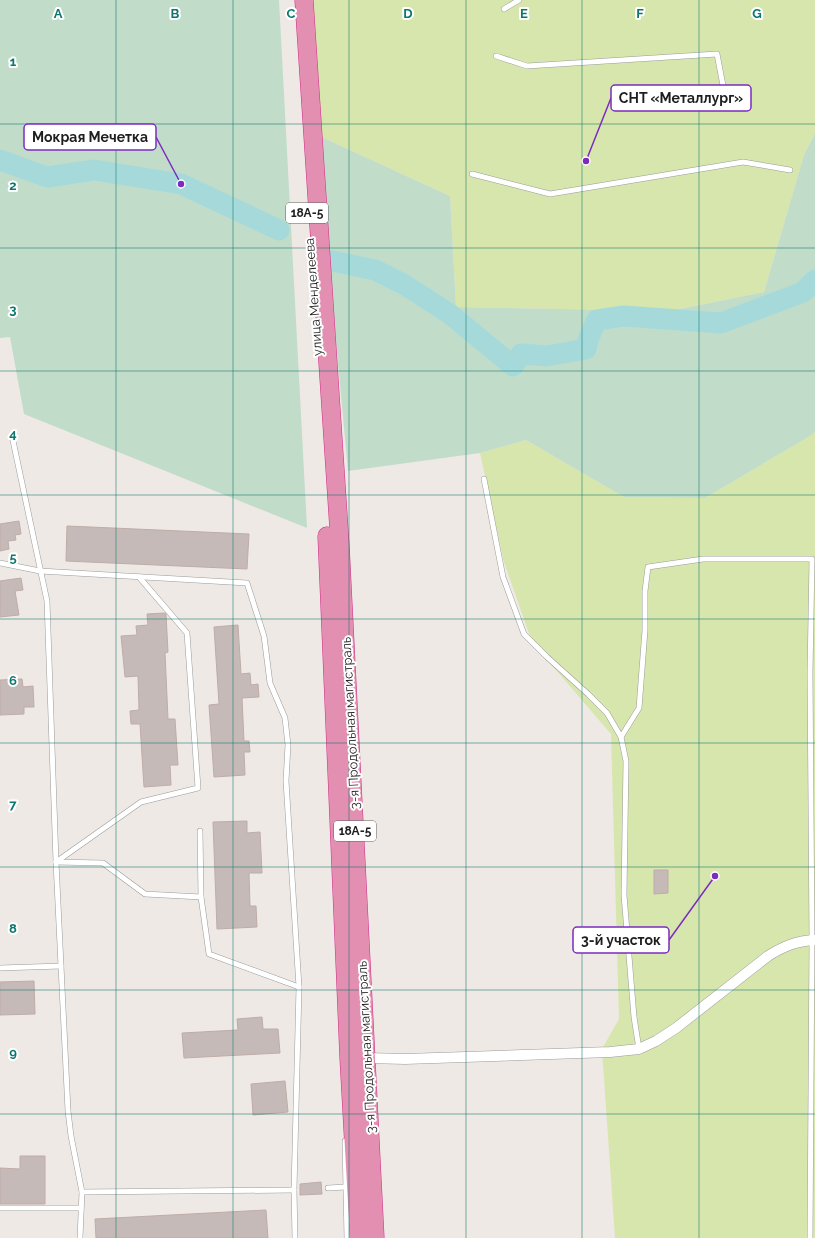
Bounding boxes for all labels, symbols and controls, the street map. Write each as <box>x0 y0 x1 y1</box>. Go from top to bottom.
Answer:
text: A <box>54 6 63 21</box>
text: B <box>171 6 180 21</box>
text: C <box>287 6 296 21</box>
text: D <box>403 6 413 21</box>
text: E <box>520 6 528 21</box>
text: F <box>636 6 644 21</box>
text: G <box>752 6 762 21</box>
text: 1 <box>10 54 17 69</box>
callout: СНТ «Металлург» <box>611 85 751 111</box>
text: СНТ «Металлург» <box>619 90 743 106</box>
callout: Мокрая Мечетка <box>24 124 156 150</box>
text: Мокрая Мечетка <box>32 129 148 145</box>
text: 2 <box>9 178 17 193</box>
road number: 18А-5 <box>286 203 328 223</box>
street label: улица Менделеева <box>302 237 325 357</box>
text: 3 <box>9 302 17 317</box>
text: 4 <box>9 426 17 441</box>
text: 5 <box>9 550 17 565</box>
street label: 3-я Продольная магистраль <box>338 636 363 810</box>
text: 6 <box>9 673 17 688</box>
text: 7 <box>9 797 17 812</box>
road number: 18А-5 <box>334 821 376 841</box>
text: 8 <box>9 921 17 936</box>
callout: 3-й участок <box>573 927 669 953</box>
text: 3-й участок <box>581 932 661 948</box>
street label: 3-я Продольная магистраль <box>354 960 379 1134</box>
text: 9 <box>9 1045 17 1060</box>

